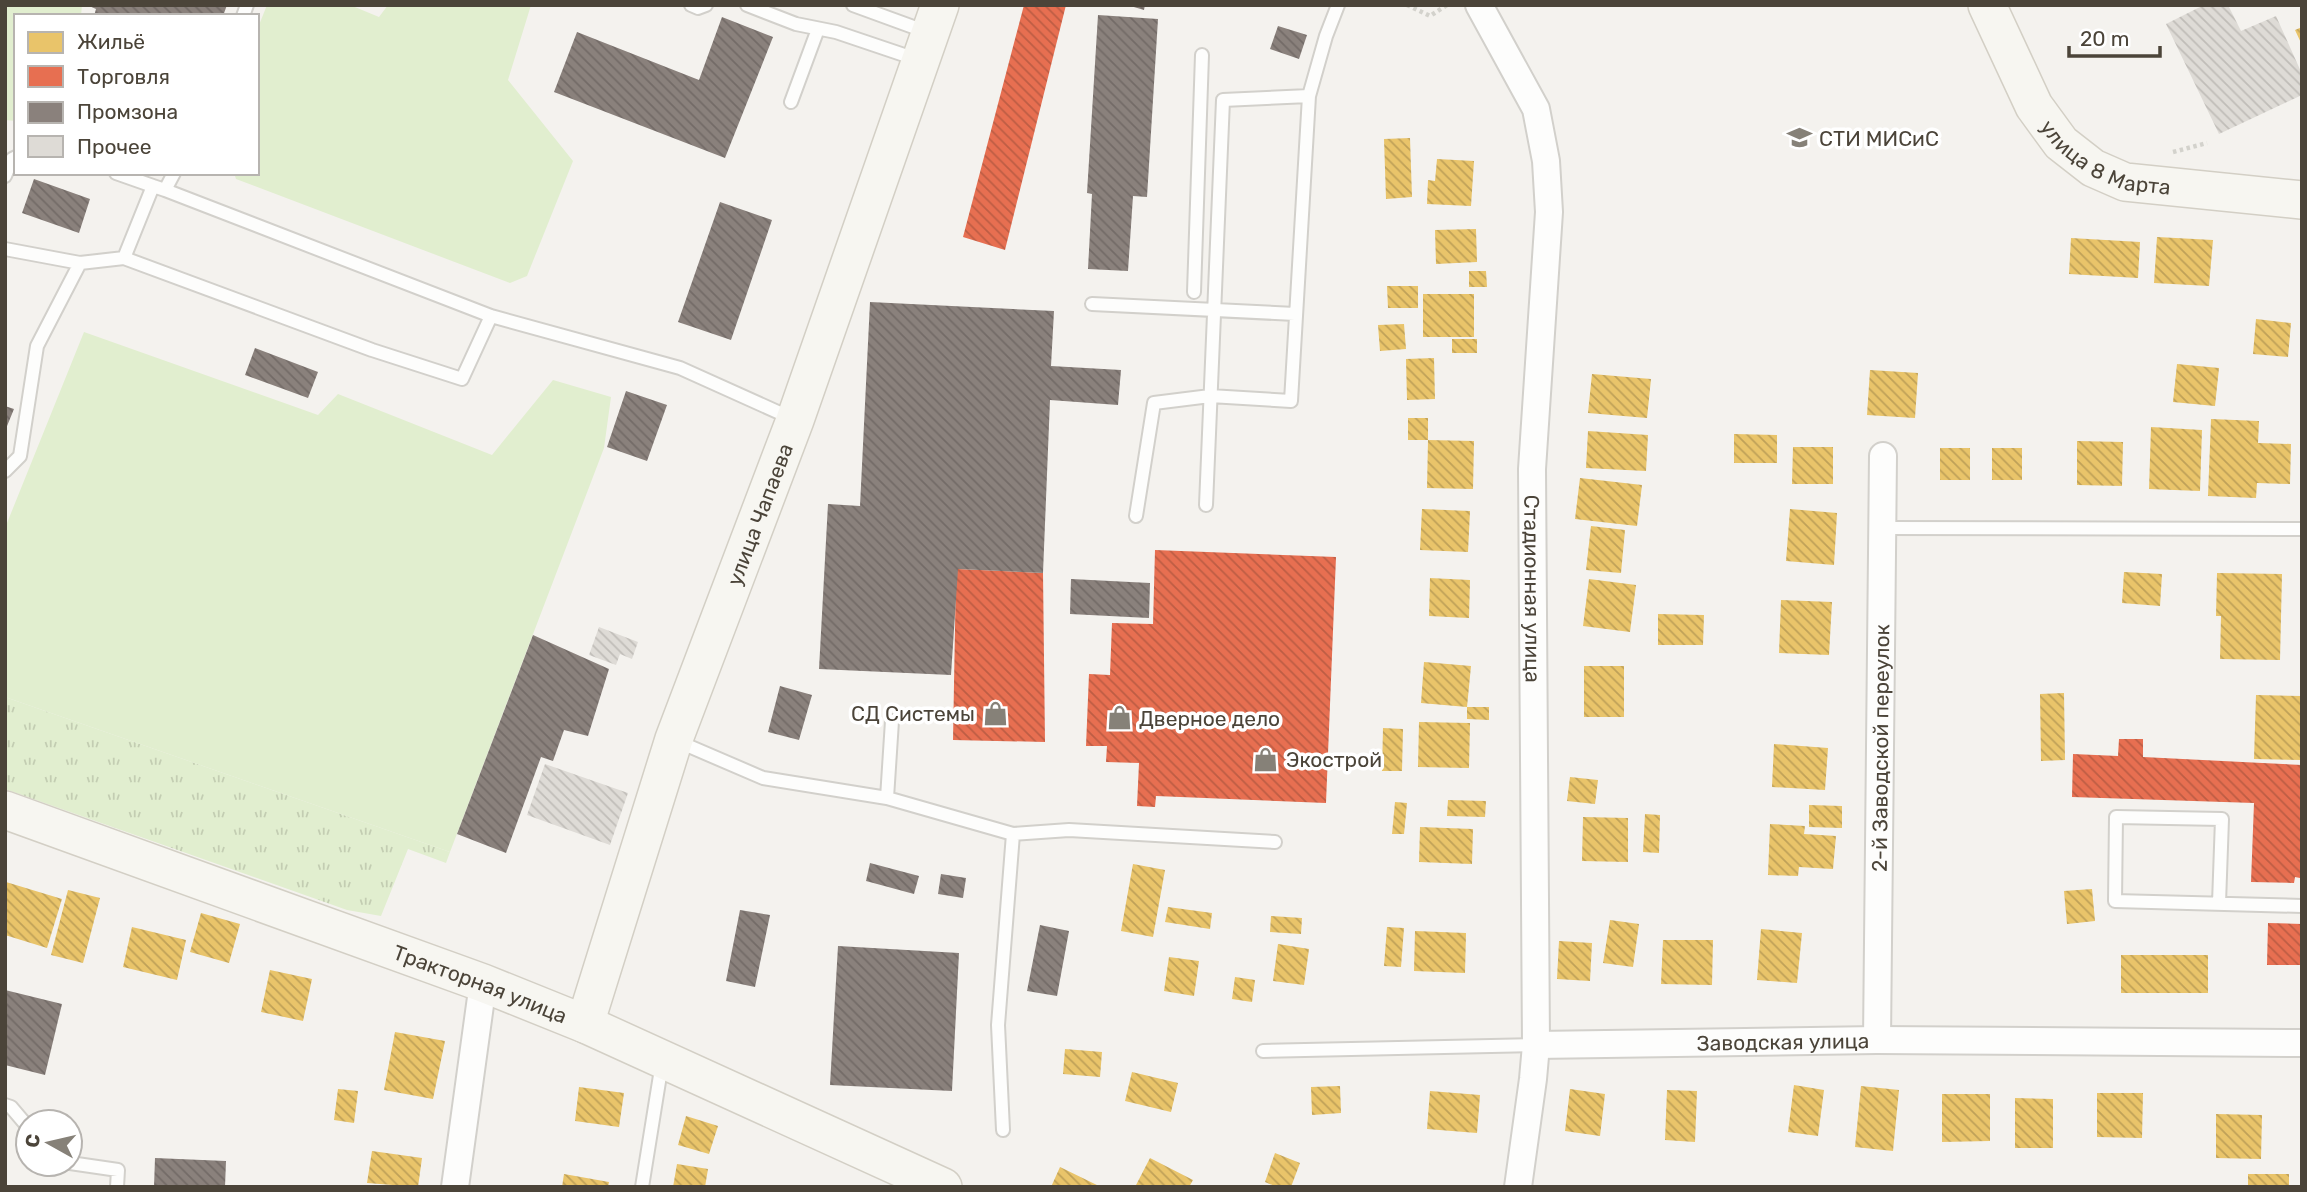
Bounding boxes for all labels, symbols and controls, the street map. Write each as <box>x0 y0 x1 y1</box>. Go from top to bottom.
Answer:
legend <box>14 14 259 175</box>
scale bar <box>2069 14 2160 58</box>
text: 20 m <box>2080 26 2129 51</box>
text: Жильё <box>77 29 145 54</box>
text: Торговля <box>77 64 170 89</box>
text: Промзона <box>77 99 178 124</box>
street label: улица 8 Марта <box>2036 115 2172 199</box>
school or university icon: СТИ МИСиС <box>1785 124 1813 152</box>
place label: СТИ МИСиС <box>1819 126 1939 151</box>
text: Прочее <box>77 134 152 159</box>
street label: улица Чапаева <box>721 440 798 589</box>
street label: Стадионная улица <box>1520 495 1546 683</box>
street label: 2-й Заводской переулок <box>1866 624 1894 872</box>
shop icon: СД Системы <box>981 699 1009 727</box>
place label: СД Системы <box>851 701 975 726</box>
shop icon: Дверное дело <box>1105 704 1133 732</box>
place label: Дверное дело <box>1139 706 1280 731</box>
shop icon: Экострой <box>1252 745 1280 773</box>
place label: Экострой <box>1286 747 1382 772</box>
street label: Тракторная улица <box>390 939 571 1028</box>
street label: Заводская улица <box>1697 1028 1869 1055</box>
north arrow <box>14 1108 84 1178</box>
text: С <box>20 1132 45 1149</box>

